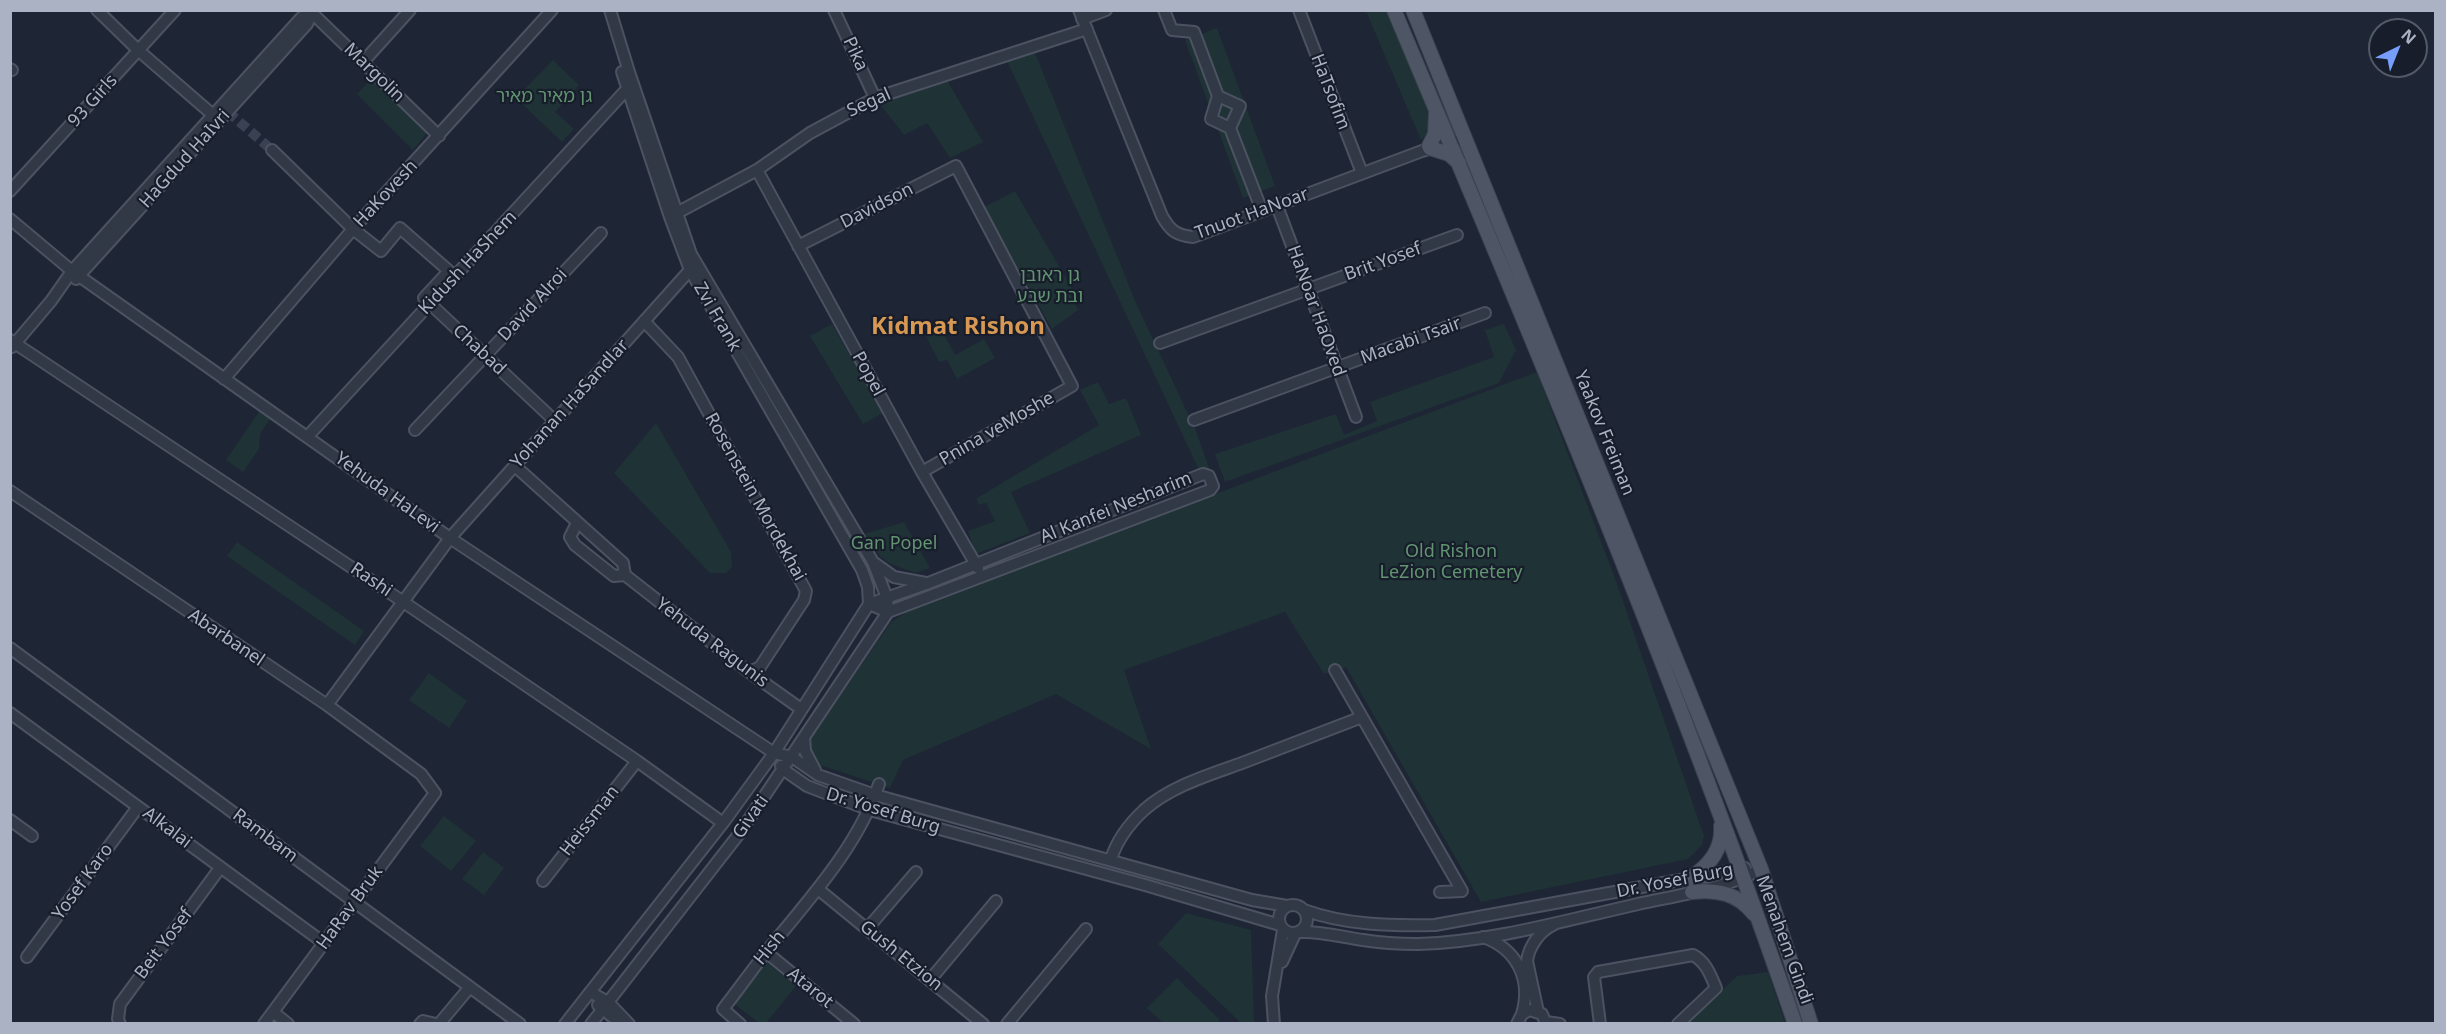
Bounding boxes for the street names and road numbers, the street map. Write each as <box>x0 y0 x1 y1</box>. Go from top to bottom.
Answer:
street label: Pika <box>838 33 872 75</box>
street label: Margolin <box>339 39 409 107</box>
street label: HaTsofim <box>1306 51 1354 133</box>
street label: 93 Girls <box>64 70 122 132</box>
street label: Segal <box>844 84 894 122</box>
street label: HaGdud HaIvri <box>135 105 235 213</box>
street label: HaKovesh <box>349 156 423 232</box>
street label: Davidson <box>837 179 917 233</box>
street label: Tnuot HaNoar <box>1192 184 1312 244</box>
street label: Kidush HaShem <box>414 207 522 319</box>
street label: Brit Yosef <box>1342 238 1424 286</box>
street label: HaNoar HaOved <box>1282 242 1350 380</box>
street label: David Alroi <box>494 264 572 346</box>
street label: Zvi Frank <box>689 279 745 355</box>
street label: Macabi Tsair <box>1358 313 1464 369</box>
street label: Chabad <box>448 320 510 380</box>
street label: Yohanan HaSandlar <box>506 335 634 473</box>
street label: Popel <box>847 348 889 400</box>
street label: Yaakov Freiman <box>1569 367 1639 499</box>
street label: Pnina veMoshe <box>936 387 1058 471</box>
street label: Rosenstein Mordekhai <box>700 409 810 585</box>
street label: Yehuda HaLevi <box>330 448 444 538</box>
street label: Al Kanfei Nesharim <box>1037 468 1195 548</box>
street label: Rashi <box>346 558 396 602</box>
street label: Yehuda Ragunis <box>651 594 773 692</box>
street label: Abarbanel <box>184 605 268 671</box>
street label: Heissman <box>556 781 624 861</box>
street label: Dr. Yosef Burg <box>823 783 943 839</box>
street label: Givati <box>728 791 774 843</box>
street label: Alkalai <box>138 803 196 853</box>
street label: Rambam <box>228 804 302 868</box>
street label: Yosef Karo <box>48 840 118 924</box>
street label: Dr. Yosef Burg <box>1615 859 1735 903</box>
street label: HaRav Bruk <box>312 862 388 954</box>
street label: Menahem Gindi <box>1751 873 1817 1007</box>
street label: Beit Yosef <box>130 904 198 984</box>
street label: Gush Etzion <box>855 916 947 996</box>
street label: Hish <box>750 927 790 969</box>
street label: Atarot <box>783 963 837 1013</box>

